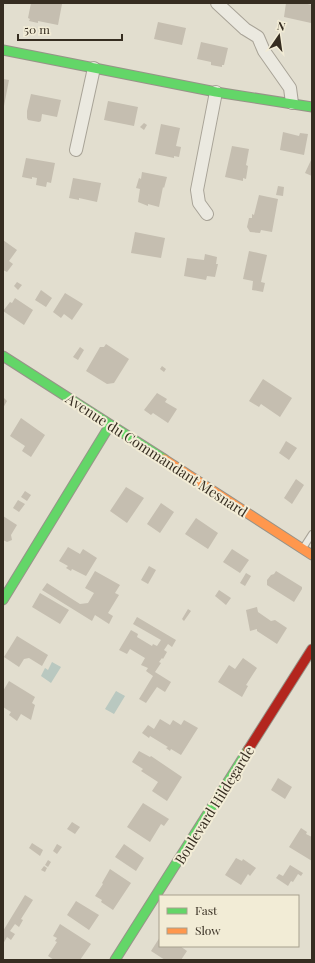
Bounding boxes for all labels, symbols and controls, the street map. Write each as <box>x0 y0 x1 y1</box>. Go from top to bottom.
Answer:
scale bar <box>18 16 122 42</box>
north arrow <box>259 16 299 56</box>
text: N <box>276 18 287 34</box>
text: 50 m <box>24 21 50 37</box>
street label: Avenue du Commandant Mesnard <box>62 388 252 521</box>
street label: Boulevard Hildegarde <box>170 742 258 868</box>
legend <box>159 895 299 947</box>
text: Fast <box>195 902 218 918</box>
text: Slow <box>195 922 221 938</box>

